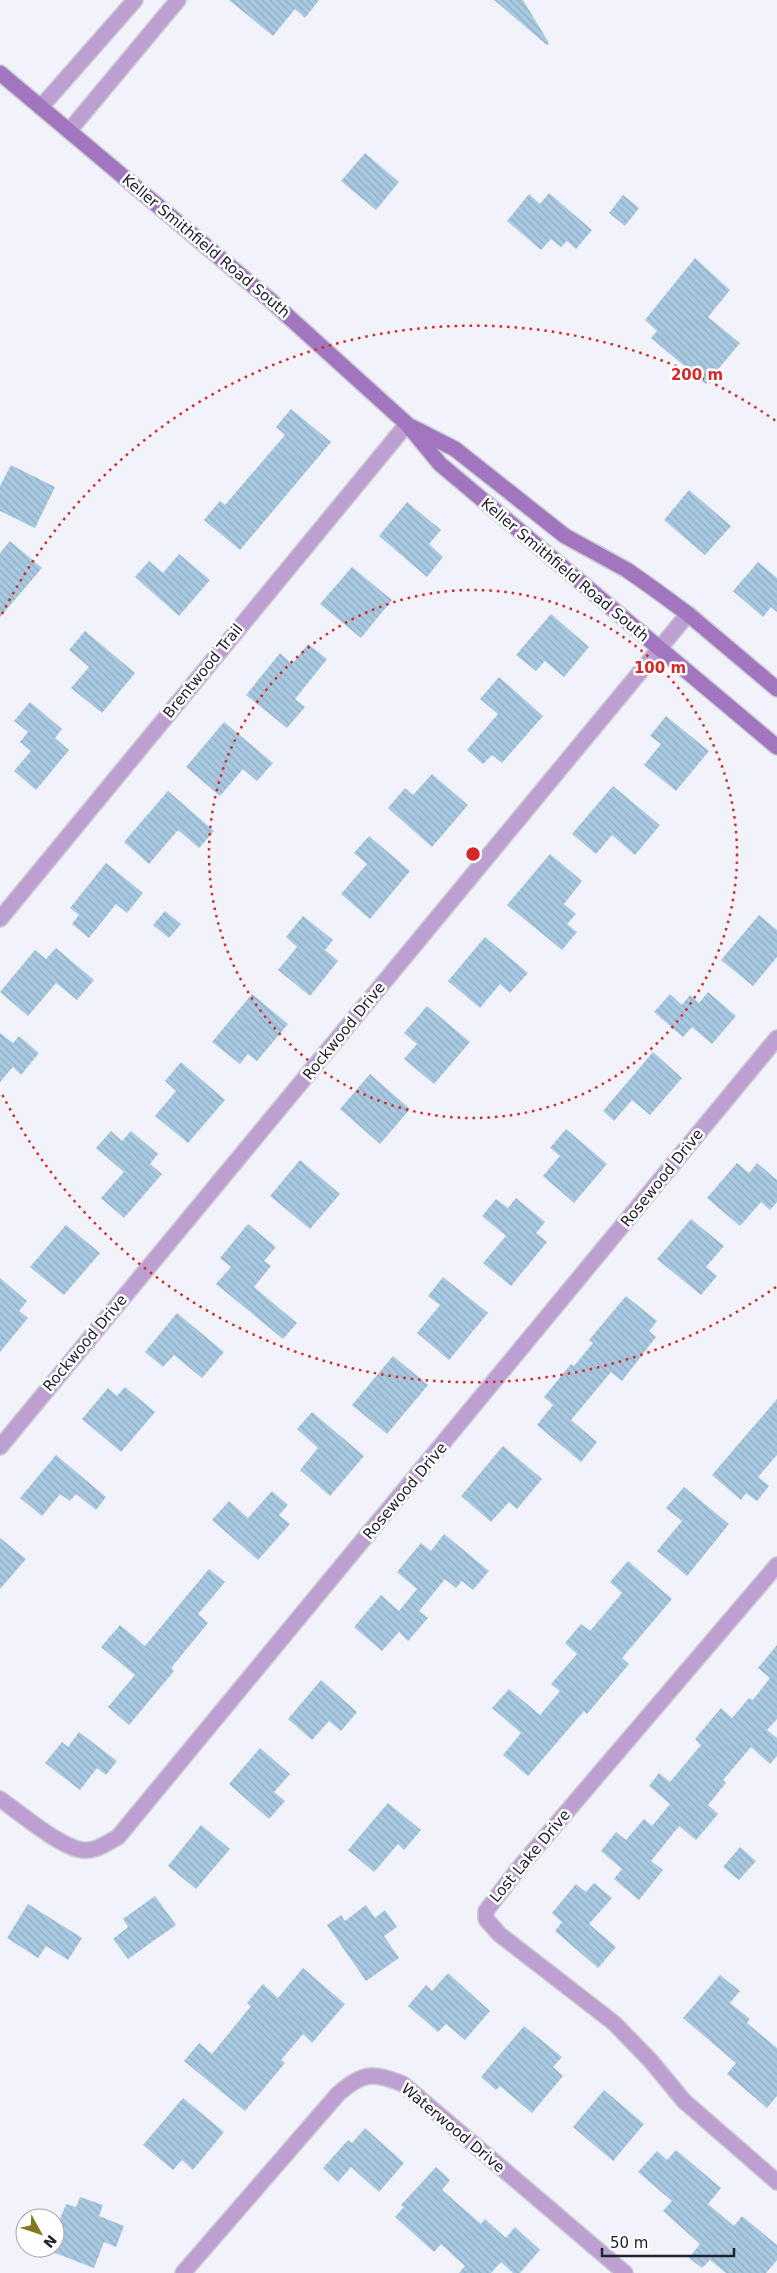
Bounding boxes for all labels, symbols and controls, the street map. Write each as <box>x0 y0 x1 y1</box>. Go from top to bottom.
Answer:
street label: Keller Smithfield Road South <box>118 170 294 322</box>
text: 200 m <box>671 366 723 384</box>
street label: Keller Smithfield Road South <box>477 494 653 646</box>
street label: Brentwood Trail <box>159 620 247 722</box>
text: 100 m <box>634 659 686 677</box>
centre of rings <box>464 845 482 863</box>
street label: Rockwood Drive <box>299 978 389 1084</box>
street label: Rosewood Drive <box>617 1125 707 1231</box>
street label: Rockwood Drive <box>39 1291 131 1395</box>
street label: Rosewood Drive <box>359 1439 451 1543</box>
street label: Lost Lake Drive <box>486 1806 574 1906</box>
street label: Waterwood Drive <box>398 2080 508 2176</box>
north arrow <box>15 2208 65 2258</box>
scale bar <box>602 2226 734 2258</box>
text: N <box>40 2232 60 2251</box>
text: 50 m <box>610 2234 648 2252</box>

